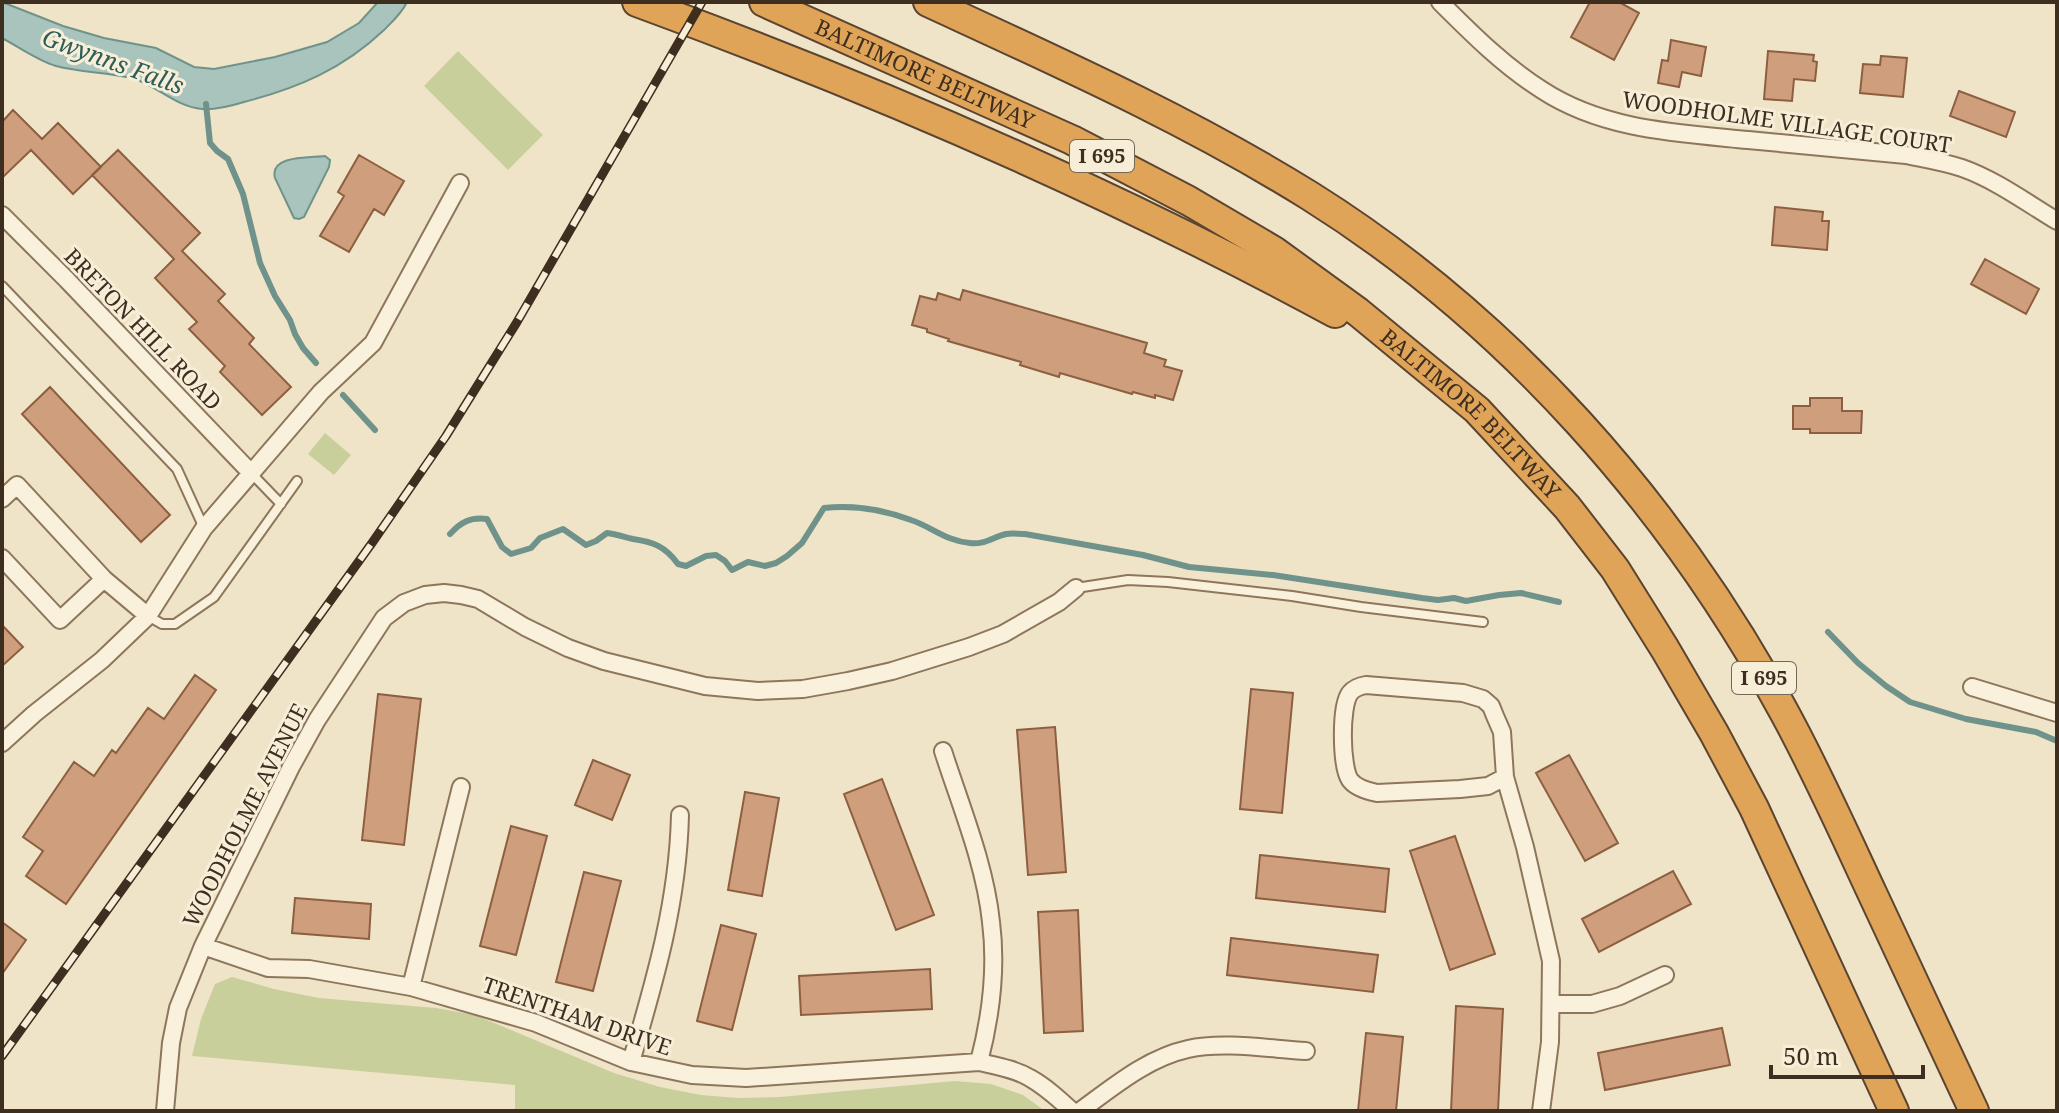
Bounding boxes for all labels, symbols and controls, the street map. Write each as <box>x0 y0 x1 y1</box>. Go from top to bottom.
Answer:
street label: BALTIMORE BELTWAY <box>811 11 1040 135</box>
water label: Gwynns Falls <box>38 20 189 101</box>
street label: WOODHOLME VILLAGE COURT <box>1620 83 1954 159</box>
road number: I 695 <box>1070 140 1134 172</box>
street label: BRETON HILL ROAD <box>58 241 229 416</box>
street label: BALTIMORE BELTWAY <box>1375 321 1568 505</box>
road number: I 695 <box>1732 662 1796 694</box>
street label: WOODHOLME AVENUE <box>175 698 314 932</box>
street label: TRENTHAM DRIVE <box>479 969 676 1062</box>
scale bar <box>1771 1029 1923 1079</box>
text: 50 m <box>1783 1039 1839 1072</box>

